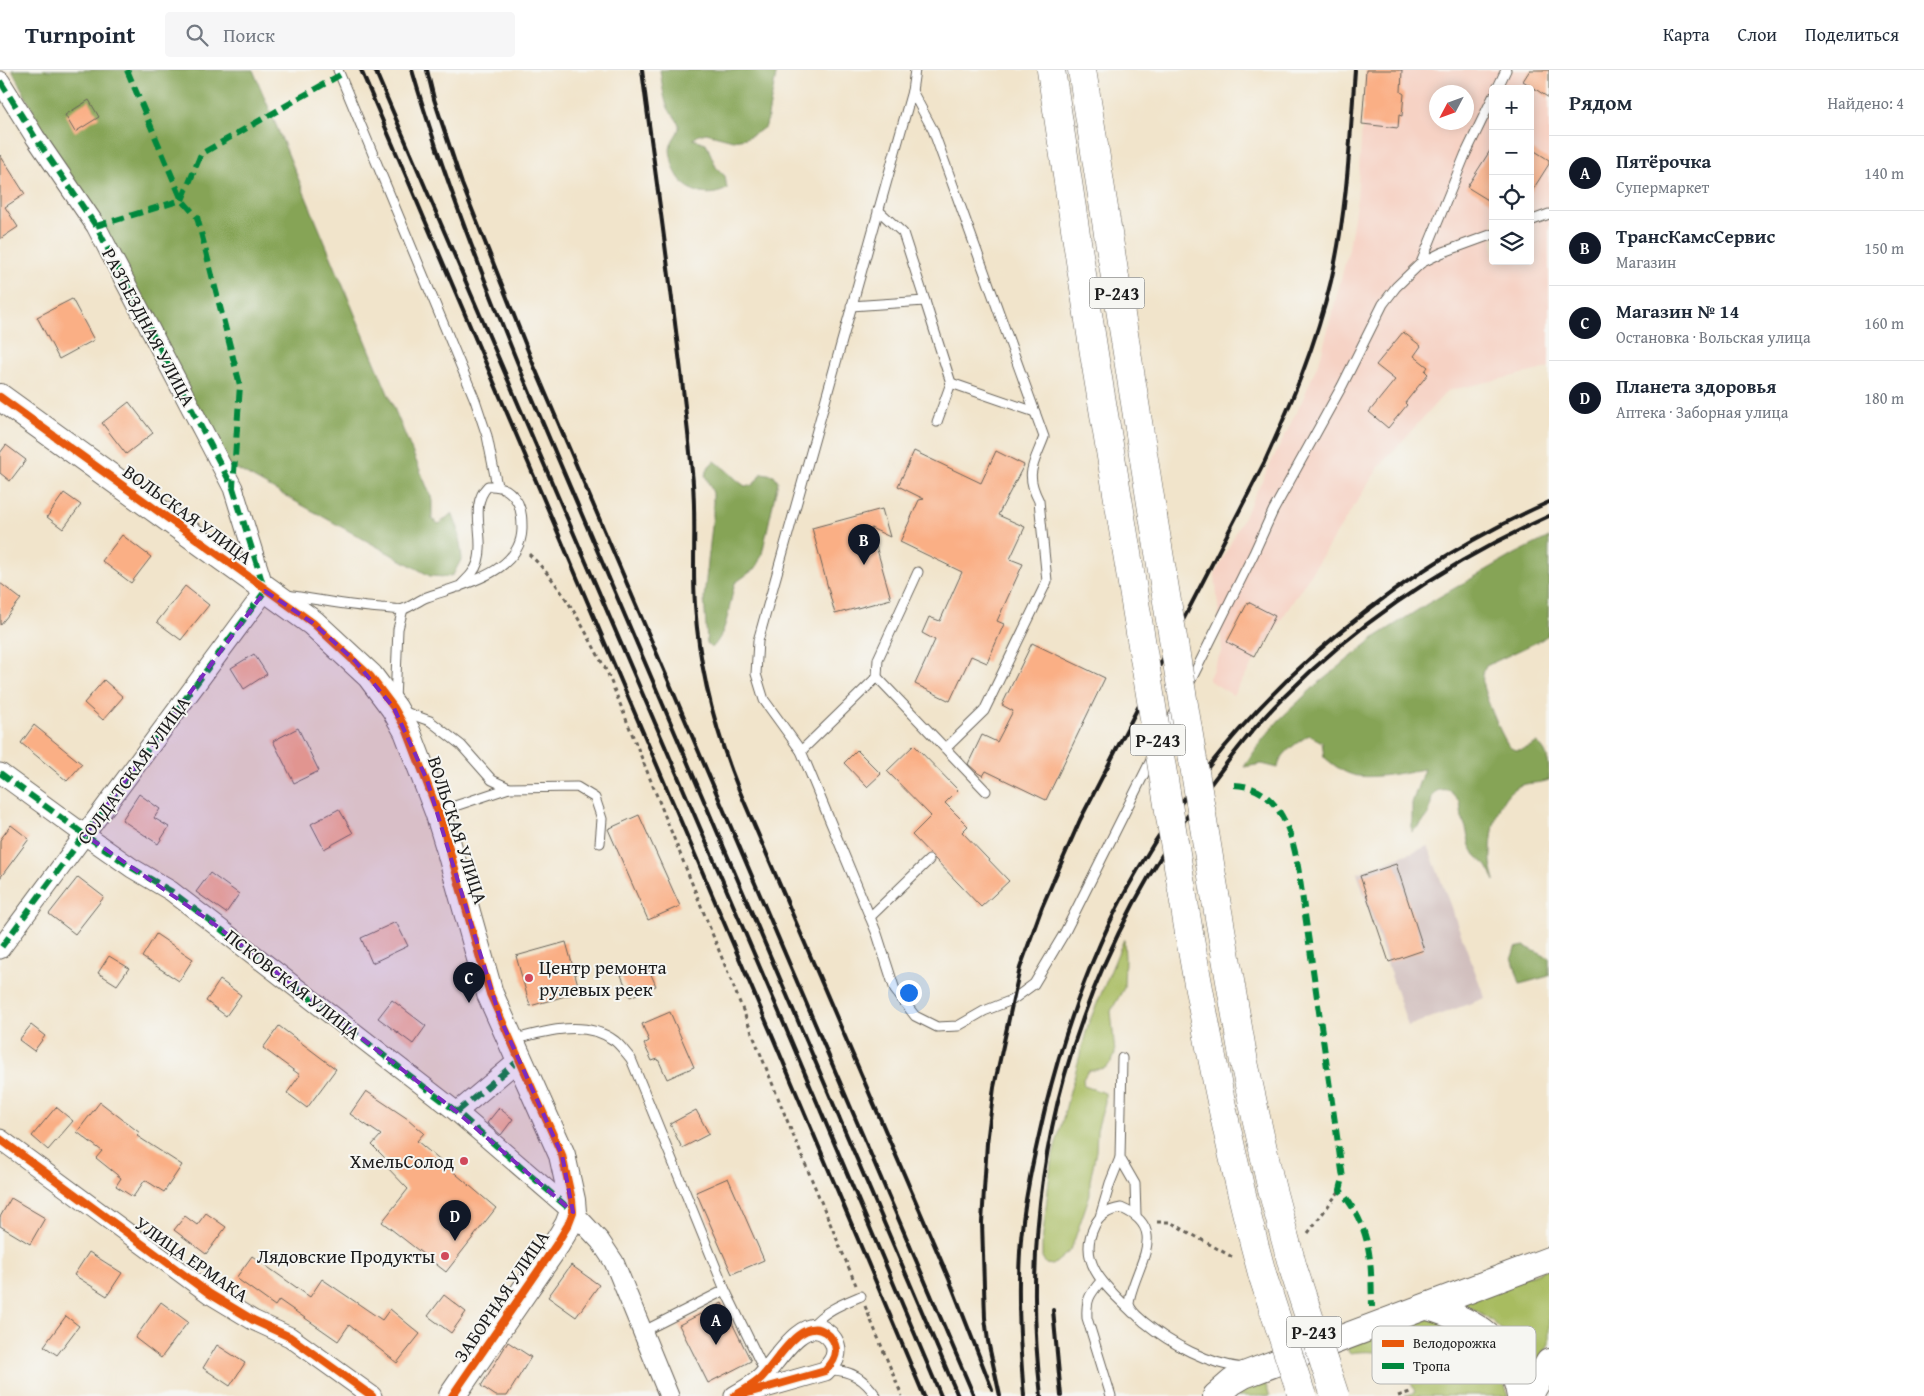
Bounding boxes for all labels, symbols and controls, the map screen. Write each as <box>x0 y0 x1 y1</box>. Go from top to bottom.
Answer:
search box <box>165 12 515 57</box>
text: Turnpoint <box>25 17 135 52</box>
icon: search <box>183 21 211 49</box>
text: Поиск <box>223 21 275 49</box>
text: Карта <box>1663 21 1710 48</box>
text: Слои <box>1738 21 1777 48</box>
text: Поделиться <box>1805 21 1899 48</box>
north arrow <box>1429 85 1474 130</box>
map controls <box>1489 85 1534 265</box>
button: + <box>1489 85 1534 130</box>
text: Рядом <box>1569 87 1632 118</box>
text: Найдено: 4 <box>1827 91 1904 115</box>
button: − <box>1489 130 1534 175</box>
text: Пятёрочка <box>1616 147 1711 175</box>
text: A <box>1580 161 1590 185</box>
text: 140 m <box>1864 161 1904 185</box>
button: locate <box>1489 175 1534 220</box>
text: Супермаркет <box>1616 175 1709 199</box>
button: layers <box>1489 220 1534 265</box>
text: ТрансКамсСервис <box>1616 222 1775 250</box>
text: B <box>1580 236 1590 260</box>
text: 150 m <box>1864 236 1904 260</box>
street label: РАЗЪЕЗДНАЯ УЛИЦА <box>95 243 203 412</box>
text: Магазин <box>1616 250 1676 274</box>
road number: Р-243 <box>1090 278 1144 308</box>
text: Магазин № 14 <box>1616 297 1739 325</box>
text: C <box>1580 311 1590 335</box>
text: 160 m <box>1864 311 1904 335</box>
text: Остановка · Вольская улица <box>1616 325 1811 349</box>
text: Планета здоровья <box>1616 372 1776 400</box>
text: D <box>1580 386 1590 410</box>
text: 180 m <box>1864 386 1904 410</box>
text: Аптека · Заборная улица <box>1616 400 1788 424</box>
street label: ВОЛЬСКАЯ УЛИЦА <box>117 457 259 571</box>
pin: B <box>848 524 880 565</box>
street label: СОЛДАТСКАЯ УЛИЦА <box>70 690 197 850</box>
road number: Р-243 <box>1130 724 1186 756</box>
street label: ВОЛЬСКАЯ УЛИЦА <box>421 752 495 908</box>
street label: ПСКОВСКАЯ УЛИЦА <box>219 922 367 1046</box>
place label: Центр ремонта рулевых реек <box>539 953 666 1003</box>
pin: C <box>453 962 485 1003</box>
marker: Центр ремонта рулевых реек <box>523 972 535 984</box>
your location <box>896 980 922 1006</box>
place label: ХмельСолод <box>350 1147 454 1175</box>
marker: ХмельСолод <box>458 1155 470 1167</box>
pin: D <box>439 1200 471 1241</box>
street label: УЛИЦА ЕРМАКА <box>129 1209 255 1309</box>
street label: ЗАБОРНАЯ УЛИЦА <box>446 1224 556 1367</box>
place label: Лядовские Продукты <box>257 1242 435 1270</box>
marker: Лядовские Продукты <box>439 1250 451 1262</box>
pin: A <box>700 1304 732 1345</box>
road number: Р-243 <box>1286 1316 1342 1348</box>
legend <box>1372 1326 1536 1384</box>
text: Велодорожка <box>1413 1333 1496 1353</box>
text: Тропа <box>1413 1356 1450 1376</box>

